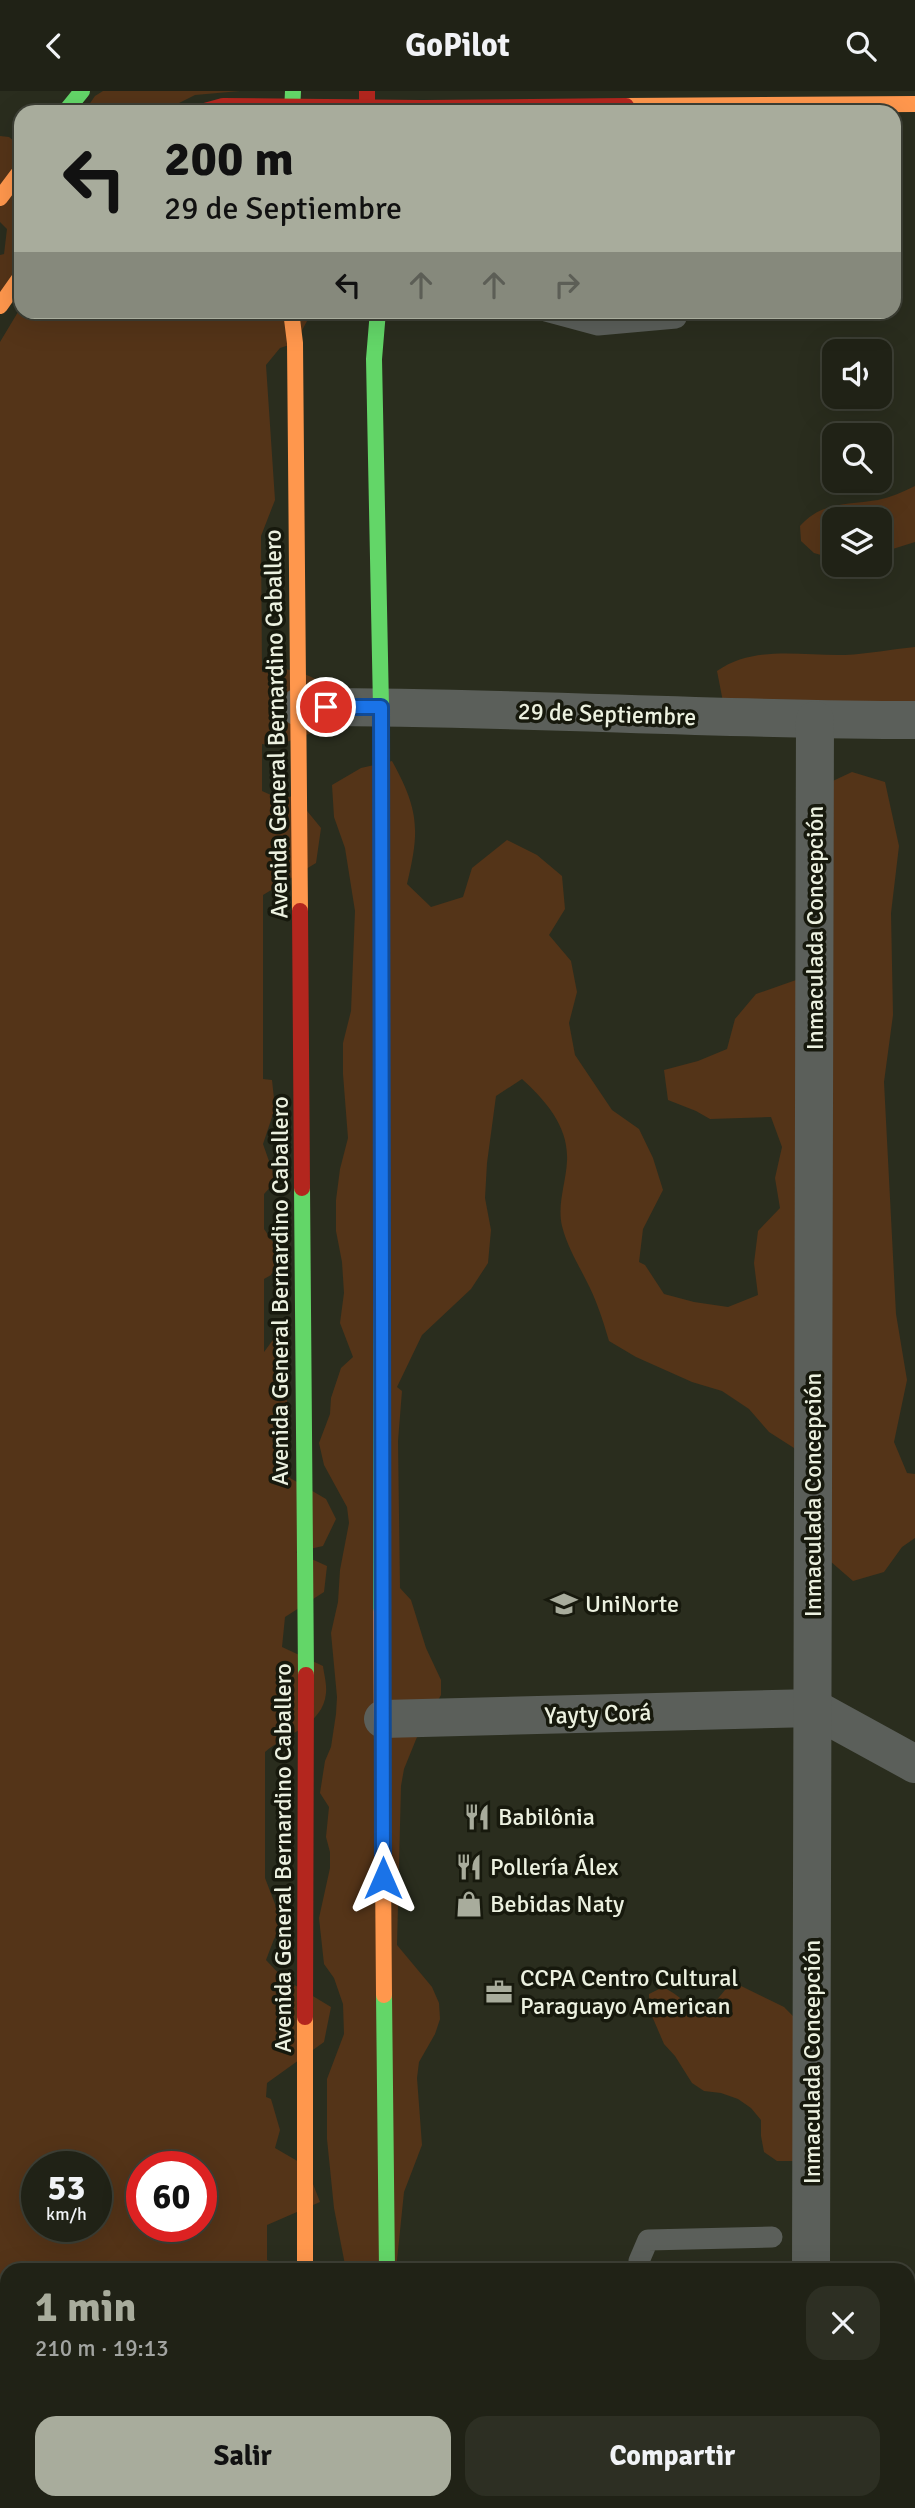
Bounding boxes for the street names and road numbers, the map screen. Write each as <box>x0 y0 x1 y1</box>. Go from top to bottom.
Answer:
street label: Avenida General Bernardino Caballero <box>258 529 294 919</box>
street label: 29 de Septiembre <box>517 696 697 732</box>
street label: Inmaculada Concepción <box>800 806 830 1050</box>
street label: Avenida General Bernardino Caballero <box>265 1096 295 1486</box>
street label: Inmaculada Concepción <box>798 1373 828 1617</box>
street label: Avenida General Bernardino Caballero <box>268 1663 298 2053</box>
street label: Yayty Corá <box>544 1697 652 1731</box>
street label: Inmaculada Concepción <box>797 1940 827 2184</box>

